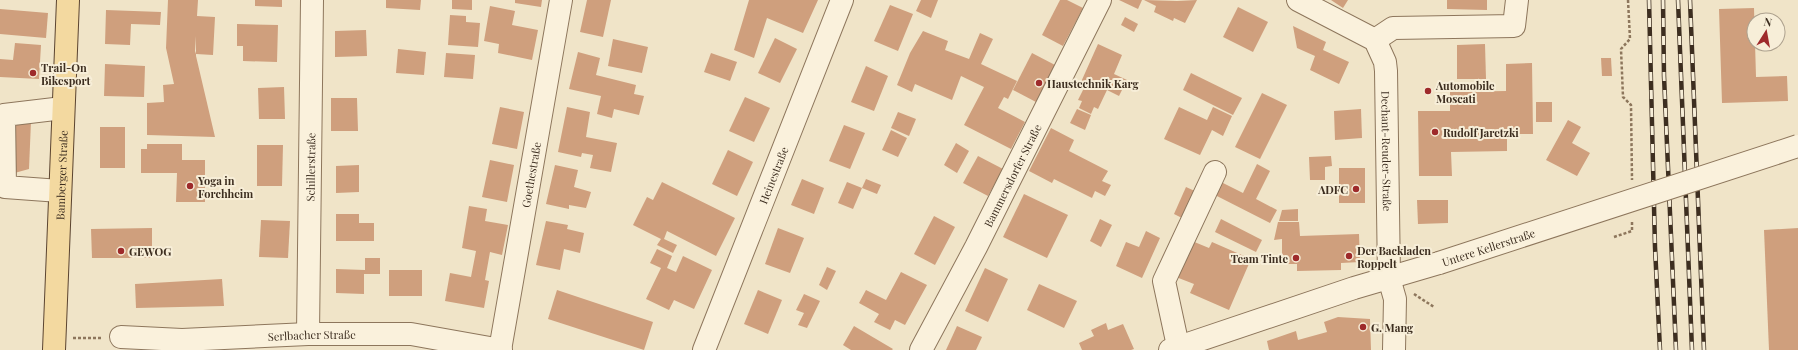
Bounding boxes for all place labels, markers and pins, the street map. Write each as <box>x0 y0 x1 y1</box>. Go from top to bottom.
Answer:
place label: Trail-On Bikesport <box>41 60 91 88</box>
marker: Trail-On Bikesport <box>28 68 38 78</box>
place label: Haustechnik Karg <box>1047 76 1140 91</box>
marker: Haustechnik Karg <box>1034 78 1044 88</box>
place label: Automobile Moscati <box>1435 78 1495 106</box>
marker: Automobile Moscati <box>1423 86 1433 96</box>
place label: Rudolf Jaretzki <box>1443 125 1519 140</box>
marker: Rudolf Jaretzki <box>1430 127 1440 137</box>
place label: Yoga in Forchheim <box>197 173 253 201</box>
marker: Yoga in Forchheim <box>185 181 195 191</box>
place label: ADFC <box>1317 182 1348 197</box>
marker: ADFC <box>1351 184 1361 194</box>
place label: Der Backladen Roppelt <box>1357 243 1431 271</box>
place label: GEWOG <box>129 244 171 259</box>
marker: GEWOG <box>116 246 126 256</box>
place label: Team Tinte <box>1231 251 1288 266</box>
marker: Der Backladen Roppelt <box>1344 251 1354 261</box>
marker: Team Tinte <box>1291 253 1301 263</box>
place label: G. Mang <box>1371 320 1414 335</box>
marker: G. Mang <box>1358 322 1368 332</box>

